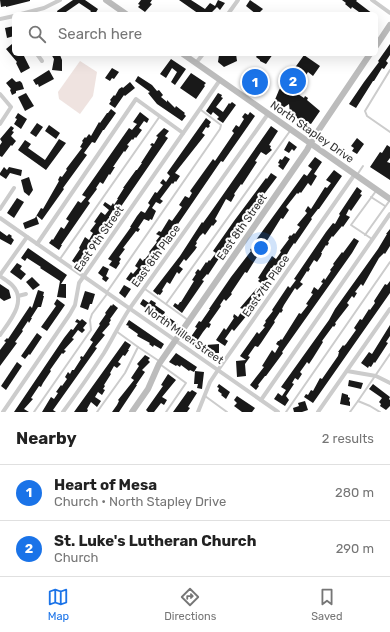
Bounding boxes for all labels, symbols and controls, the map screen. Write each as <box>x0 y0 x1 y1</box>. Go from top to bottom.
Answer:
search box <box>12 12 378 56</box>
icon: search <box>26 23 48 45</box>
text: Search here <box>58 25 142 43</box>
pin: 2 <box>280 66 306 96</box>
pin: 1 <box>242 67 268 97</box>
street label: North Stapley Drive <box>268 98 356 166</box>
street label: East 8th Street <box>214 191 270 263</box>
street label: East 9th Street <box>71 203 127 274</box>
street label: East 8th Place <box>129 222 183 290</box>
your location <box>251 238 271 258</box>
street label: East 7th Place <box>240 252 292 320</box>
street label: North Miller Street <box>142 303 226 367</box>
text: Nearby <box>16 428 77 448</box>
text: 2 results <box>322 431 374 446</box>
text: Heart of Mesa <box>54 476 157 494</box>
text: 1 <box>26 485 32 500</box>
text: 280 m <box>335 485 374 500</box>
text: Church · North Stapley Drive <box>54 494 226 509</box>
text: St. Luke's Lutheran Church <box>54 532 256 550</box>
text: 2 <box>25 541 33 556</box>
text: 290 m <box>336 541 374 556</box>
text: Church <box>54 550 98 565</box>
tab: Map <box>47 586 69 623</box>
tab: Directions <box>164 586 216 623</box>
tab: Saved <box>311 586 343 623</box>

